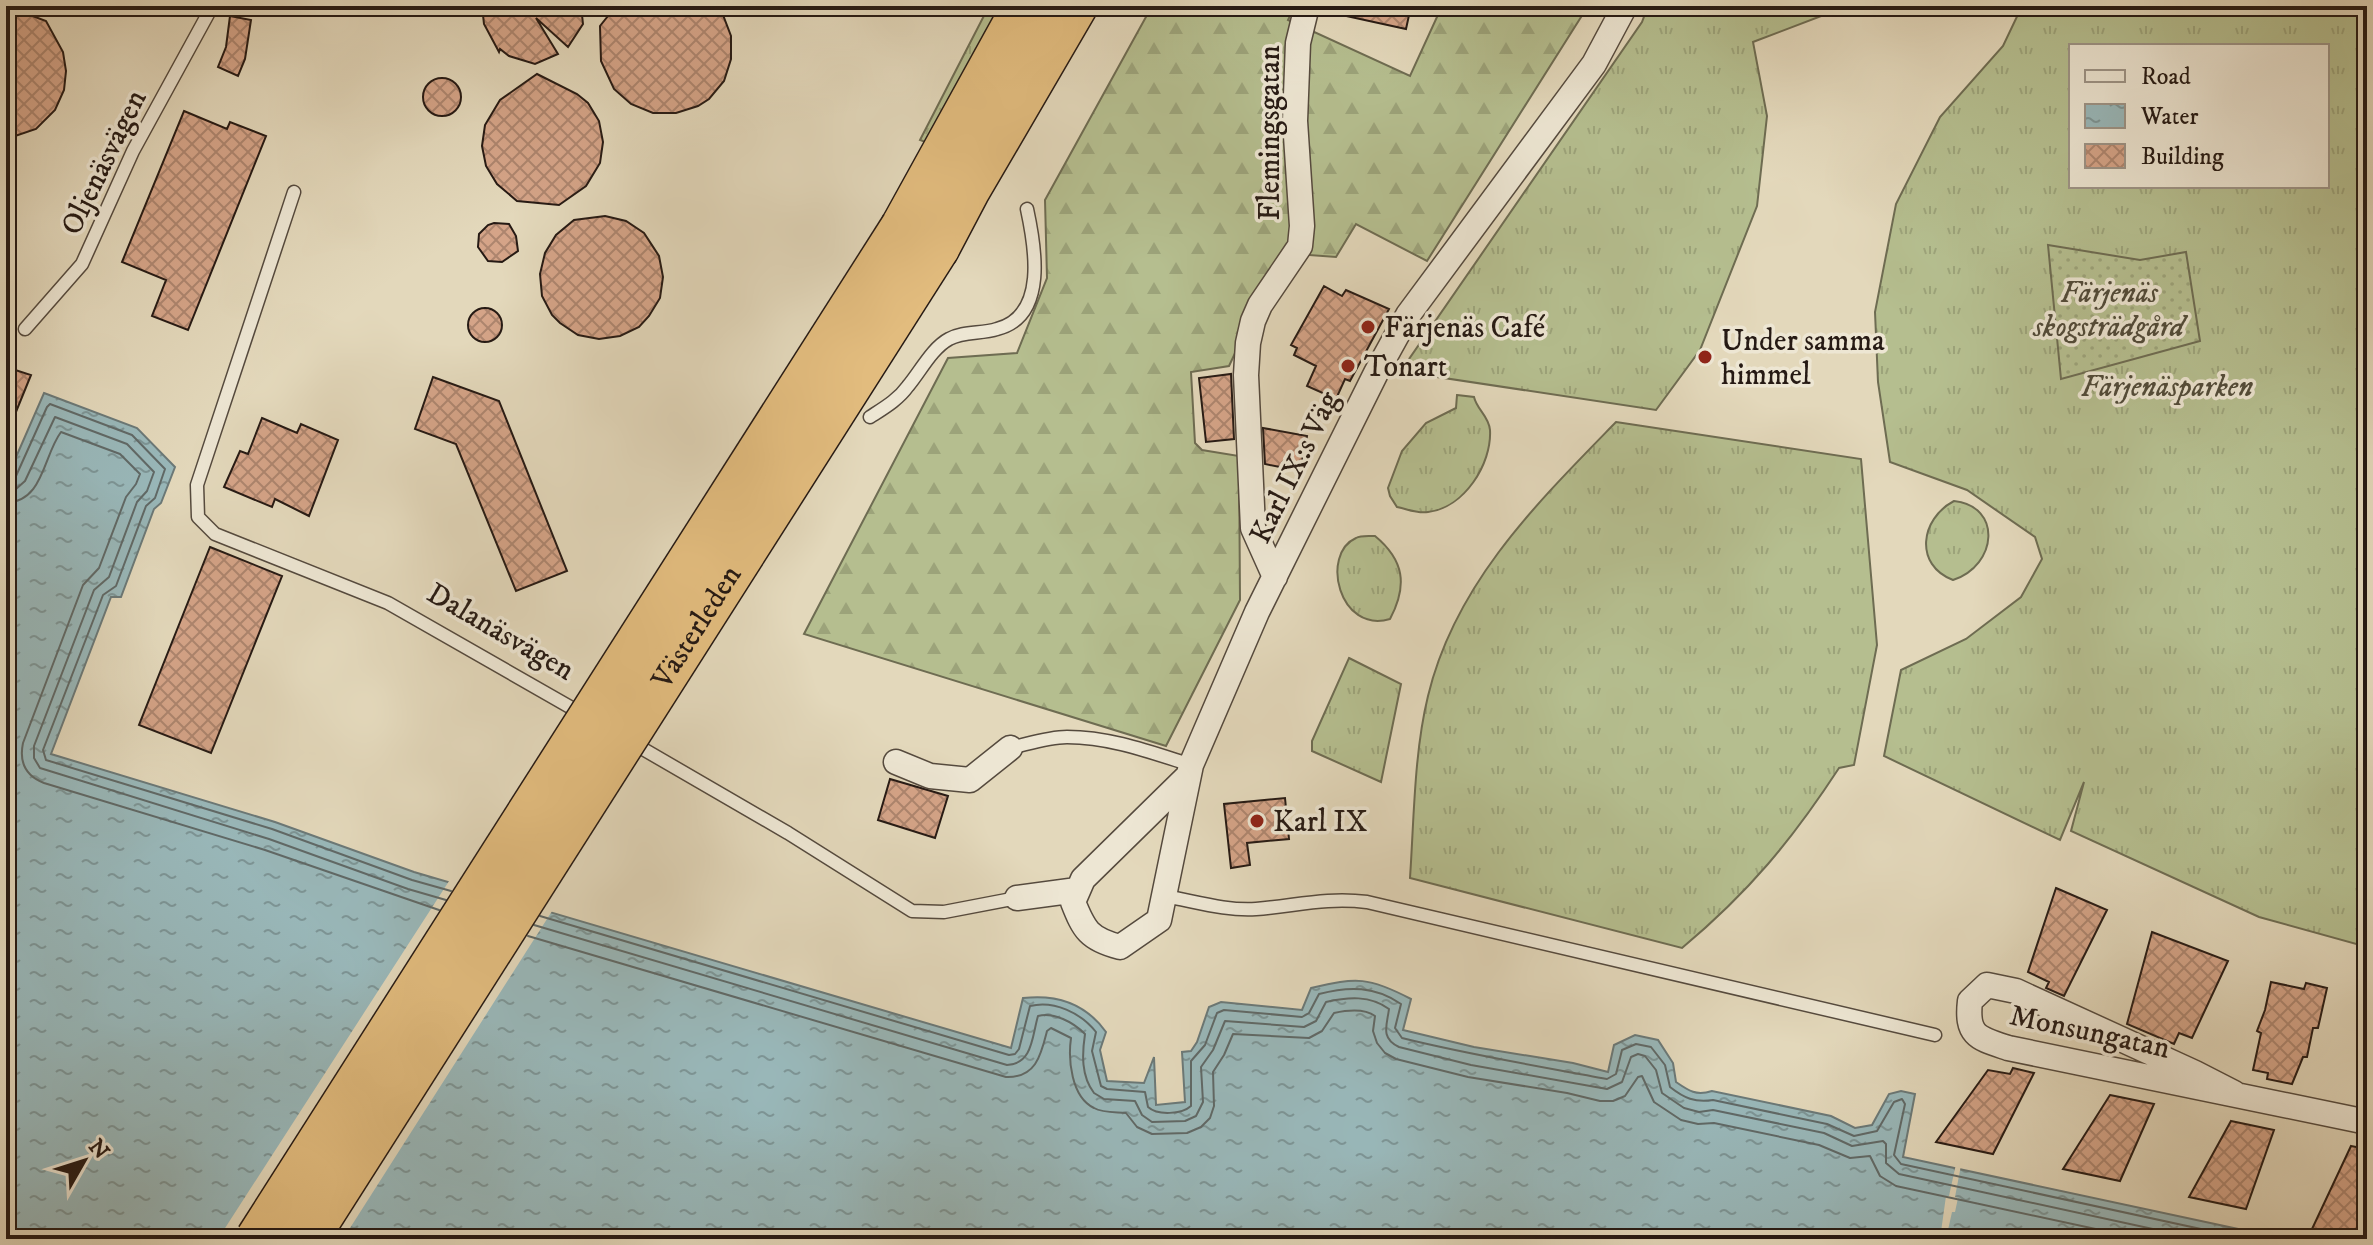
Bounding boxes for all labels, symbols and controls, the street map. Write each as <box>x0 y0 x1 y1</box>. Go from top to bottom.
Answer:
legend <box>2069 44 2329 188</box>
street label: Flemingsgatan <box>1252 45 1289 221</box>
text: Road <box>2141 62 2191 92</box>
street label: Oljenäsvägen <box>53 84 155 241</box>
text: Water <box>2140 102 2198 132</box>
text: Building <box>2141 142 2224 172</box>
park label: Färjenäs skogsträdgård <box>2032 275 2189 346</box>
place label: Färjenäs Café <box>1384 310 1546 347</box>
marker: Färjenäs Café <box>1359 318 1377 336</box>
place label: Under samma himmel <box>1721 323 1885 394</box>
marker: Under samma himmel <box>1696 348 1714 366</box>
place label: Tonart <box>1364 349 1447 386</box>
marker: Tonart <box>1339 357 1357 375</box>
park label: Färjenäsparken <box>2081 369 2253 406</box>
street label: Karl IX:s Väg <box>1243 385 1348 550</box>
street label: Västerleden <box>644 559 750 697</box>
street label: Dalanäsvägen <box>420 575 581 689</box>
place label: Karl IX <box>1273 804 1368 841</box>
marker: Karl IX <box>1248 812 1266 830</box>
street label: Monsungatan <box>2006 997 2173 1068</box>
north arrow <box>44 1121 124 1201</box>
text: N <box>82 1134 115 1165</box>

